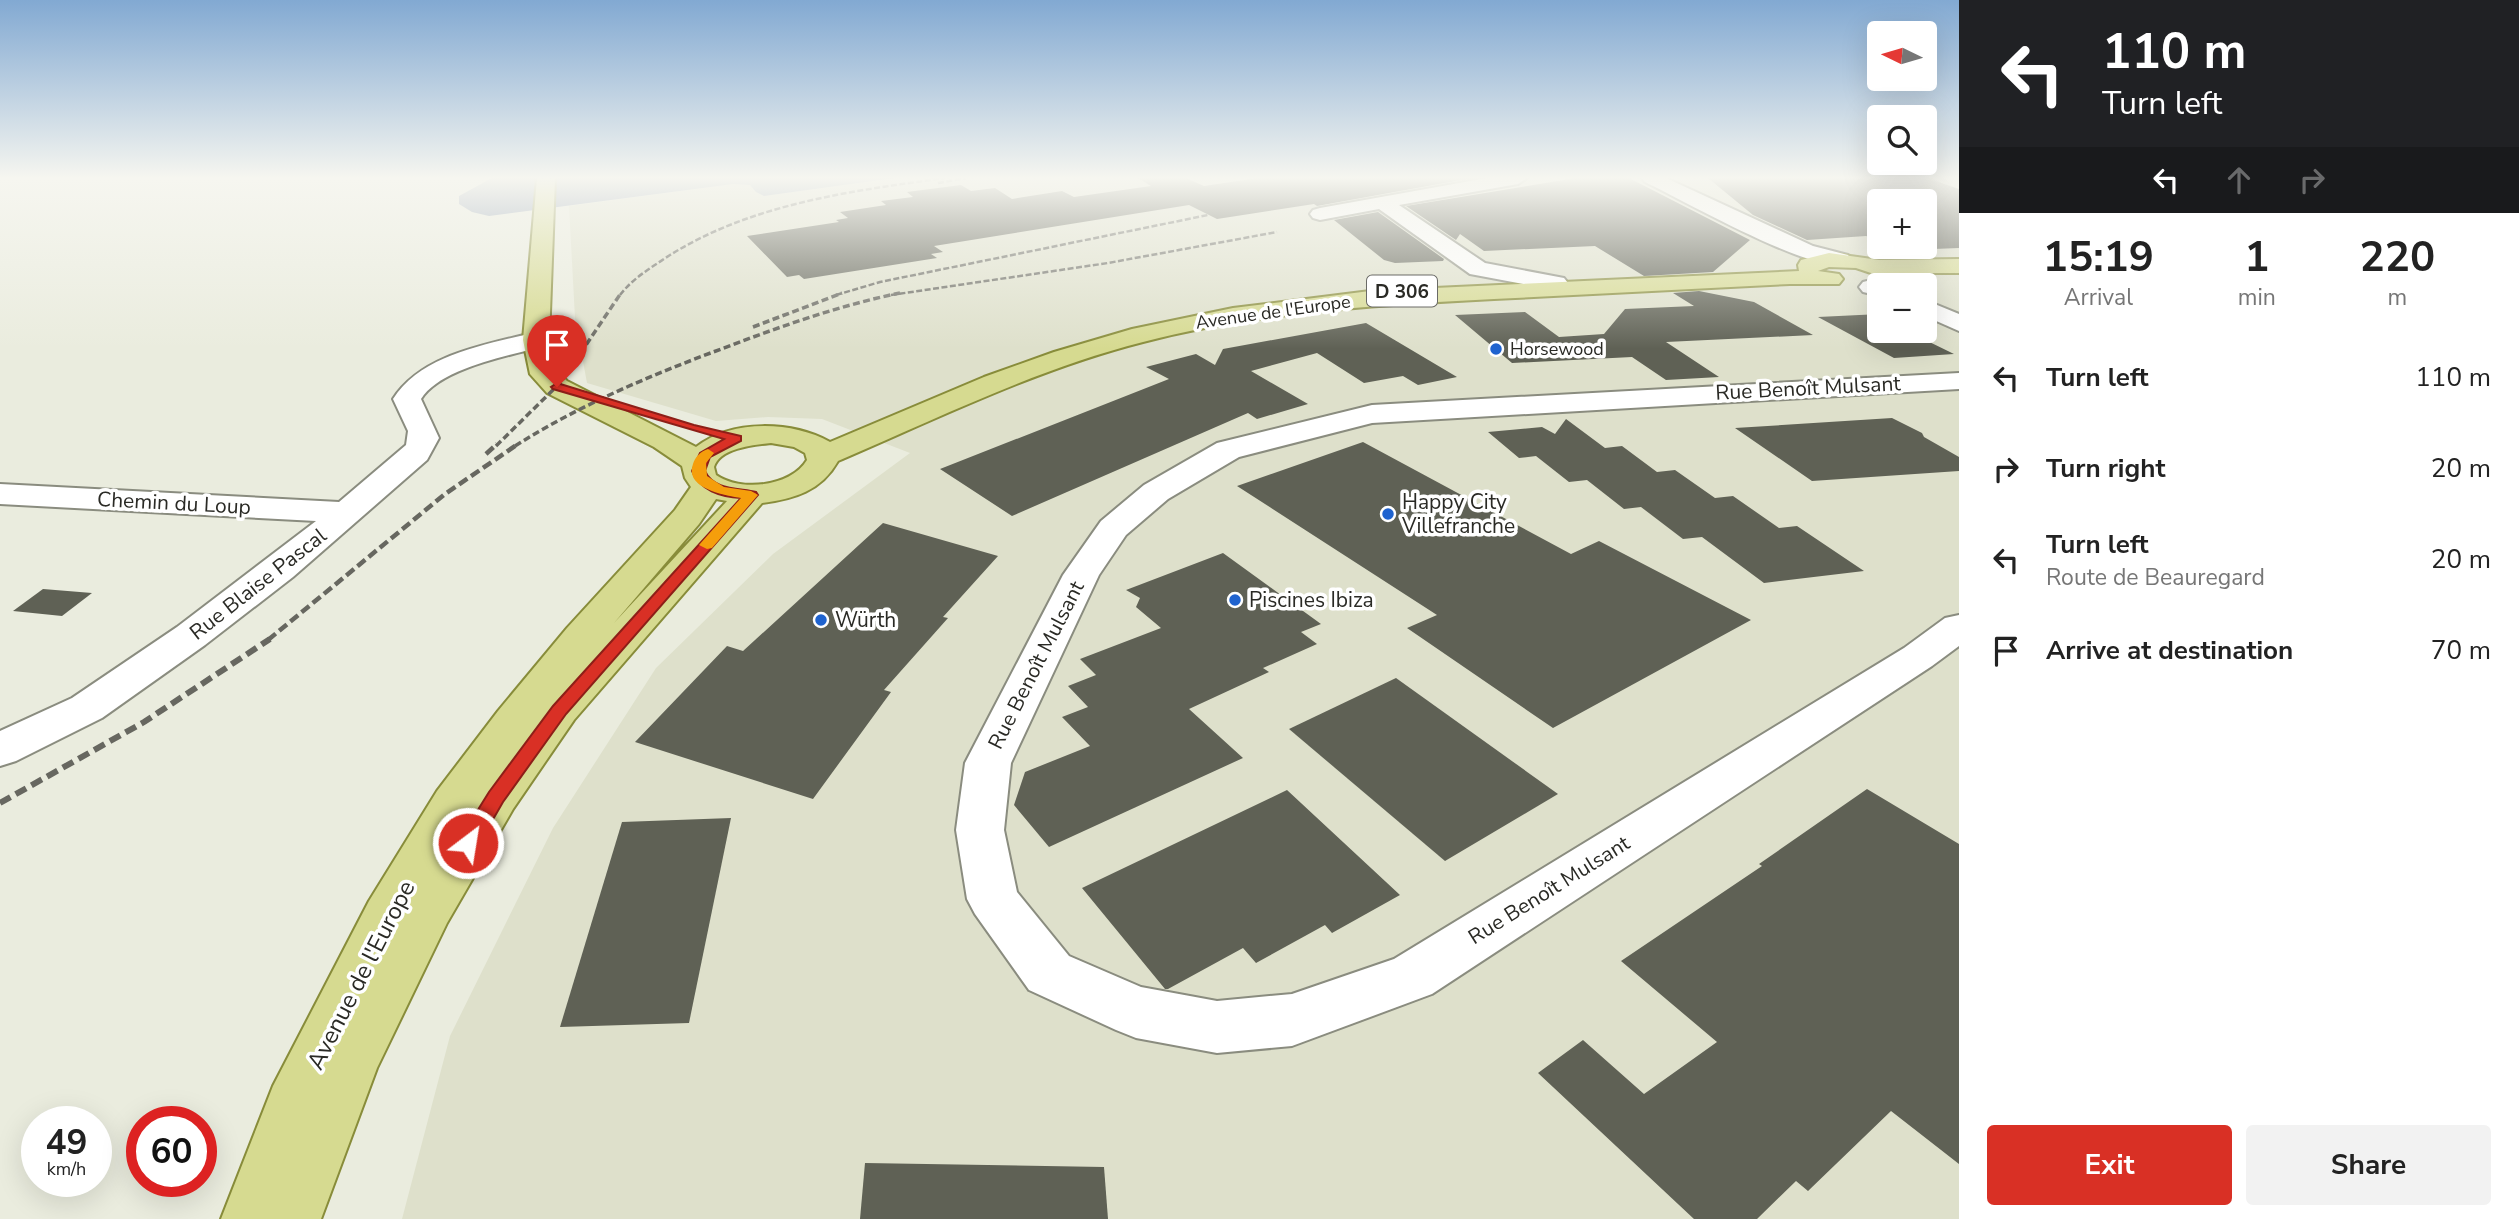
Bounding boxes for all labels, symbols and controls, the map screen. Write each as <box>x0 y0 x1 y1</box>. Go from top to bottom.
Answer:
text: 110 m <box>2102 18 2246 85</box>
north arrow <box>1867 21 1937 91</box>
map controls <box>1867 21 1937 343</box>
icon: left <box>1987 28 2078 119</box>
text: Turn left <box>2102 82 2222 125</box>
button: search <box>1867 105 1937 175</box>
icon: left <box>2147 161 2185 199</box>
icon: ahead <box>2220 161 2258 199</box>
icon: right <box>2293 161 2331 199</box>
button: + <box>1867 189 1937 259</box>
text: 15:19 <box>2043 229 2154 286</box>
text: 1 <box>2244 229 2269 286</box>
text: 220 <box>2360 229 2435 286</box>
button: − <box>1867 273 1937 343</box>
road number: D 306 <box>1367 276 1437 306</box>
text: Arrival <box>2064 282 2133 313</box>
text: min <box>2238 282 2276 313</box>
text: m <box>2388 282 2407 313</box>
street label: Avenue de l'Europe <box>1194 289 1352 335</box>
pin <box>527 315 587 387</box>
icon: arrive <box>538 326 576 364</box>
place label: Horsewood <box>1510 337 1604 361</box>
marker: Horsewood <box>1488 341 1504 357</box>
icon: left <box>1987 359 2025 397</box>
text: Turn left <box>2046 360 2149 395</box>
text: 110 m <box>2415 360 2491 395</box>
street label: Rue Benoît Mulsant <box>1715 369 1902 407</box>
icon: right <box>1987 450 2025 488</box>
text: Turn right <box>2046 451 2165 486</box>
text: 20 m <box>2431 451 2491 486</box>
street label: Chemin du Loup <box>96 485 252 521</box>
place label: Happy City Villefranche <box>1401 488 1515 540</box>
marker: Happy City Villefranche <box>1380 506 1396 522</box>
street label: Rue Blaise Pascal <box>184 521 333 646</box>
text: Turn left <box>2046 527 2149 562</box>
icon: left <box>1987 541 2025 579</box>
text: 20 m <box>2431 542 2491 577</box>
text: Route de Beauregard <box>2046 562 2265 593</box>
street label: Rue Benoît Mulsant <box>981 575 1091 754</box>
place label: Piscines Ibiza <box>1249 586 1374 614</box>
marker: Piscines Ibiza <box>1227 592 1243 608</box>
place label: Würth <box>835 606 896 634</box>
marker: Würth <box>813 612 829 628</box>
icon: arrive <box>1987 632 2025 670</box>
text: Arrive at destination <box>2046 633 2293 668</box>
text: 70 m <box>2431 633 2491 668</box>
position arrow <box>431 806 505 880</box>
street label: Rue Benoît Mulsant <box>1463 829 1636 951</box>
street label: Avenue de l'Europe <box>299 875 423 1075</box>
speed limit sign: 60 <box>126 1106 217 1197</box>
text: 49 <box>45 1119 88 1166</box>
button: Exit <box>1987 1125 2232 1205</box>
button: Share <box>2246 1125 2491 1205</box>
text: km/h <box>47 1157 86 1181</box>

